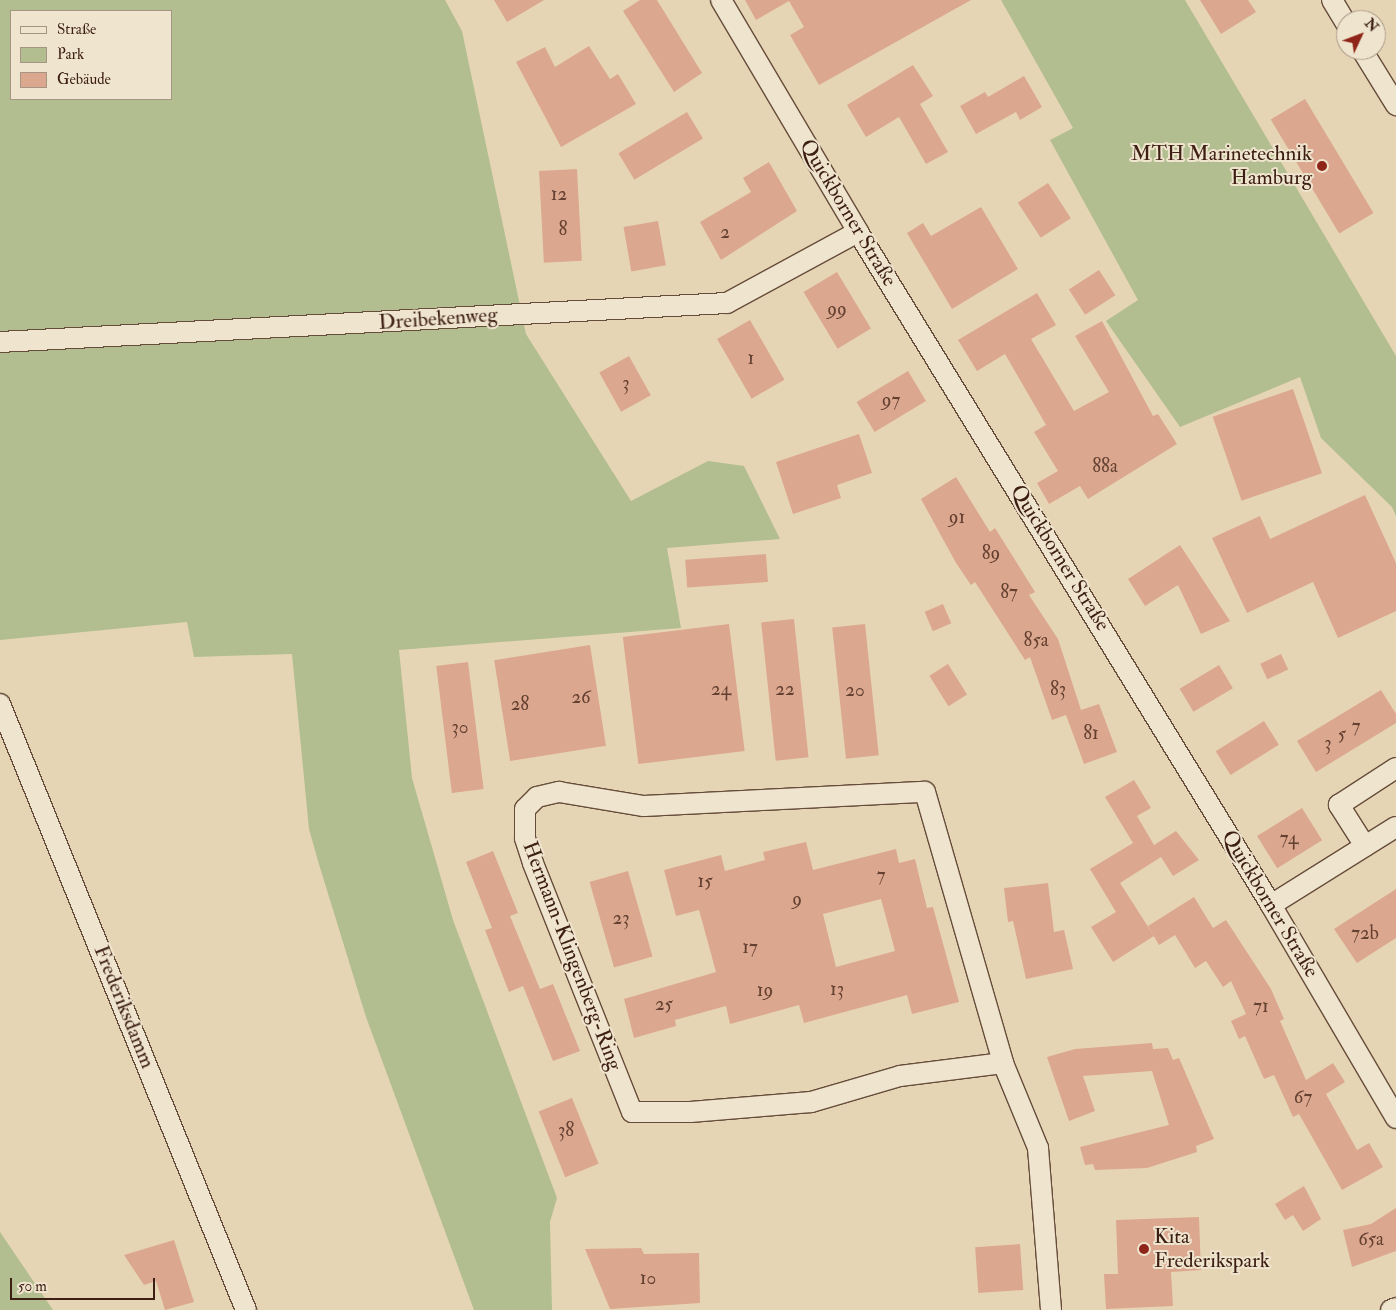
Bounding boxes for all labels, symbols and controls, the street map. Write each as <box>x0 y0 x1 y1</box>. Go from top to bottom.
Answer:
legend <box>10 10 172 100</box>
north arrow <box>1336 10 1386 60</box>
text: N <box>1361 15 1382 35</box>
text: Straße <box>57 20 96 39</box>
text: Park <box>57 45 84 64</box>
text: Gebäude <box>57 70 111 89</box>
street label: Quickborner Straße <box>794 135 902 291</box>
place label: MTH Marinetechnik Hamburg <box>1131 141 1312 191</box>
marker: MTH Marinetechnik Hamburg <box>1316 160 1328 172</box>
house number: 12 <box>551 184 567 206</box>
house number: 8 <box>559 219 567 241</box>
house number: 2 <box>720 222 730 244</box>
house number: 99 <box>827 299 847 321</box>
street label: Dreibekenweg <box>378 302 498 336</box>
house number: 1 <box>748 348 754 370</box>
house number: 3 <box>622 373 630 395</box>
house number: 97 <box>882 390 900 412</box>
house number: 88a <box>1092 456 1118 478</box>
street label: Quickborner Straße <box>1005 480 1115 636</box>
house number: 91 <box>949 507 965 529</box>
house number: 89 <box>982 543 1000 565</box>
house number: 87 <box>1000 582 1018 604</box>
house number: 85a <box>1023 630 1049 652</box>
house number: 24 <box>711 679 731 701</box>
house number: 22 <box>775 679 795 701</box>
house number: 83 <box>1050 679 1066 701</box>
house number: 20 <box>845 680 865 702</box>
house number: 26 <box>571 687 591 709</box>
house number: 28 <box>511 694 529 716</box>
house number: 7 <box>1352 716 1360 738</box>
house number: 30 <box>451 717 469 739</box>
house number: 81 <box>1083 723 1099 745</box>
house number: 5 <box>1338 724 1346 746</box>
house number: 3 <box>1324 733 1332 755</box>
street label: Quickborner Straße <box>1216 826 1324 982</box>
house number: 74 <box>1280 828 1298 850</box>
street label: Hermann-Klingenberg-Ring <box>517 838 627 1074</box>
house number: 7 <box>877 865 885 887</box>
house number: 15 <box>697 871 713 893</box>
house number: 9 <box>792 889 802 911</box>
house number: 23 <box>613 908 629 930</box>
house number: 72b <box>1351 923 1379 945</box>
house number: 17 <box>742 937 758 959</box>
street label: Frederiksdamm <box>88 942 160 1072</box>
house number: 13 <box>830 979 844 1001</box>
house number: 19 <box>757 980 773 1002</box>
house number: 25 <box>655 994 673 1016</box>
house number: 71 <box>1253 996 1269 1018</box>
house number: 67 <box>1294 1087 1312 1109</box>
house number: 38 <box>558 1120 574 1142</box>
place label: Kita Frederikspark <box>1154 1224 1270 1274</box>
house number: 65a <box>1358 1229 1384 1251</box>
marker: Kita Frederikspark <box>1138 1243 1150 1255</box>
scale bar <box>12 1268 158 1300</box>
house number: 10 <box>640 1268 656 1290</box>
text: 50 m <box>18 1277 47 1296</box>

